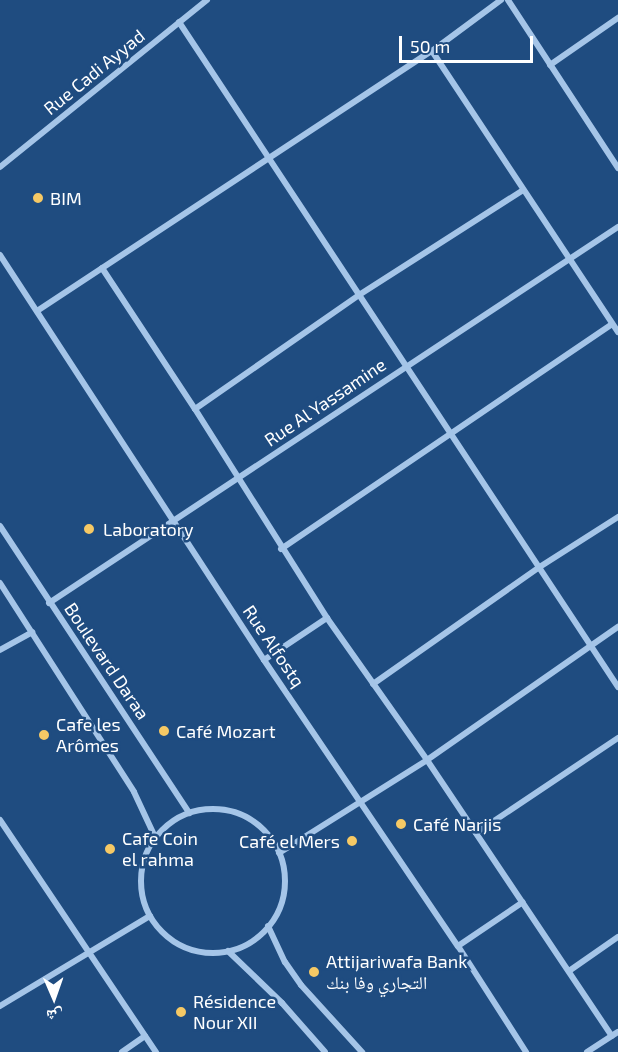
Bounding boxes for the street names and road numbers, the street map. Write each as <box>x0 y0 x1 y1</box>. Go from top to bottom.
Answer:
street label: Rue Cadi Ayyad <box>39 25 149 119</box>
street label: Rue Al Yassamine <box>260 353 390 451</box>
street label: Boulevard Daraa <box>60 599 154 723</box>
street label: Rue Alfostq <box>239 601 309 691</box>

